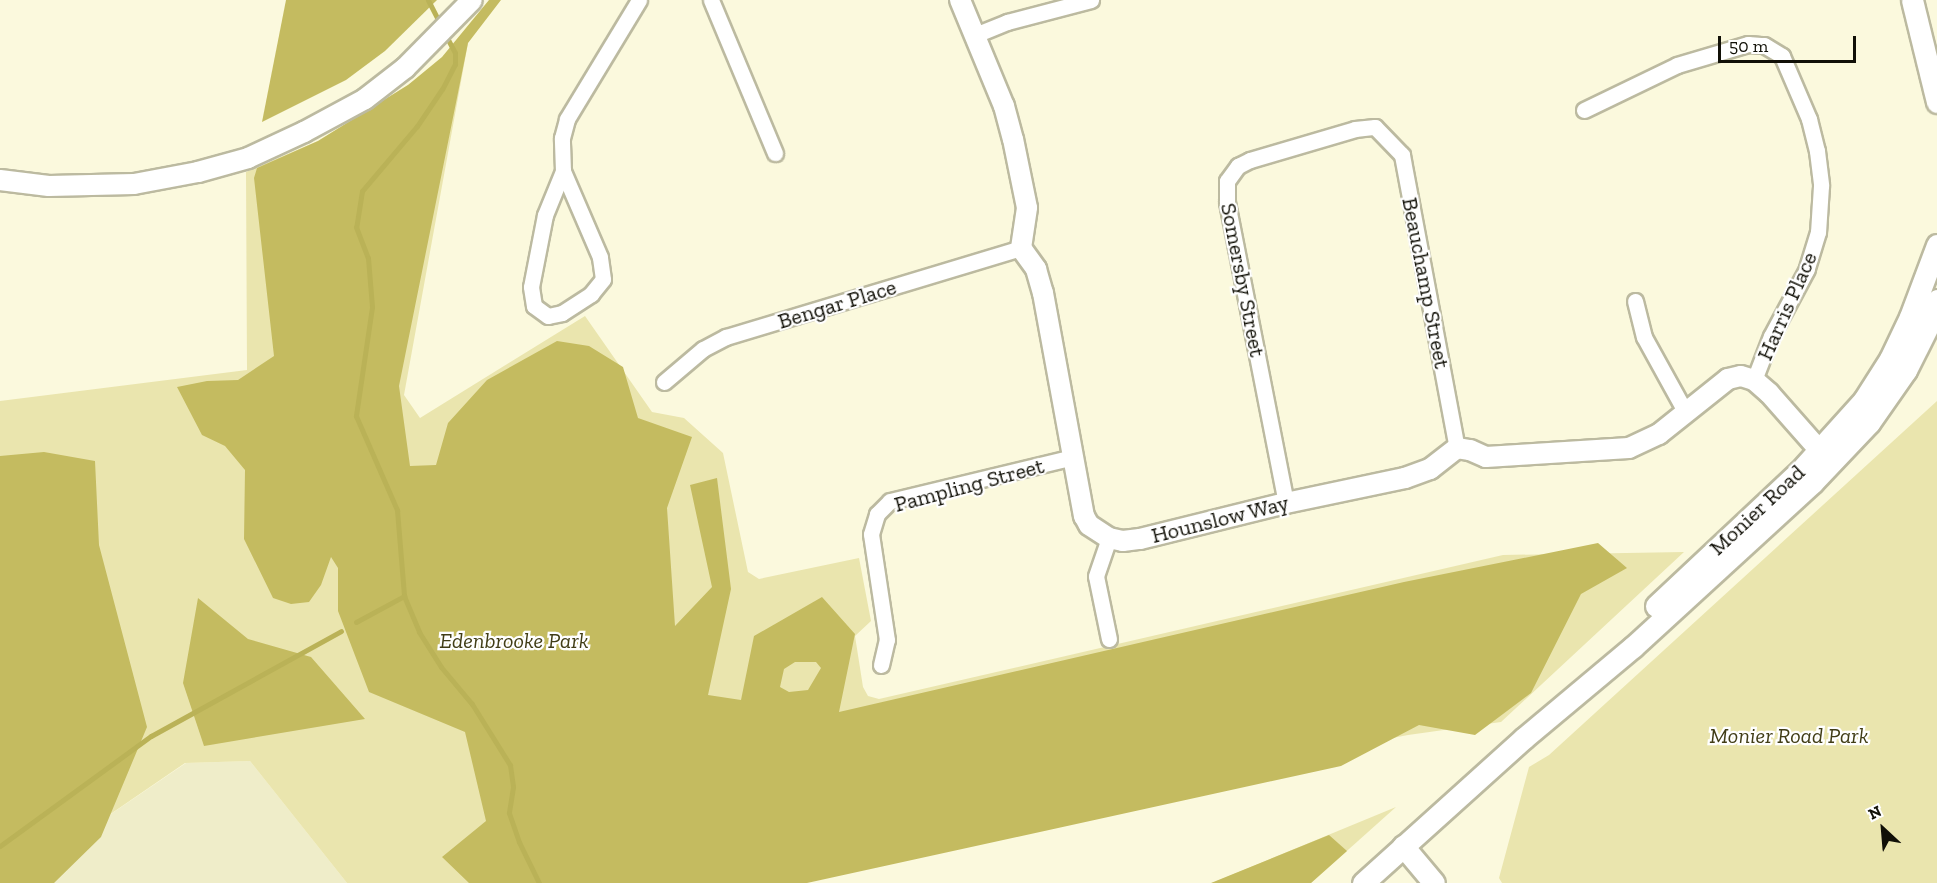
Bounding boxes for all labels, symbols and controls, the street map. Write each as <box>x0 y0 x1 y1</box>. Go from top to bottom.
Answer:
scale bar <box>1721 24 1859 62</box>
text: 50 m <box>1729 35 1768 57</box>
street label: Beauchamp Street <box>1396 195 1456 371</box>
street label: Somersby Street <box>1215 201 1271 359</box>
street label: Harris Place <box>1751 248 1823 364</box>
street label: Bengar Place <box>774 273 900 335</box>
street label: Pampling Street <box>891 452 1047 518</box>
street label: Monier Road <box>1704 459 1810 561</box>
street label: Hounslow Way <box>1148 489 1292 549</box>
park label: Edenbrooke Park <box>439 628 589 654</box>
park label: Monier Road Park <box>1709 723 1869 749</box>
north arrow <box>1853 799 1913 859</box>
text: N <box>1865 801 1885 824</box>

